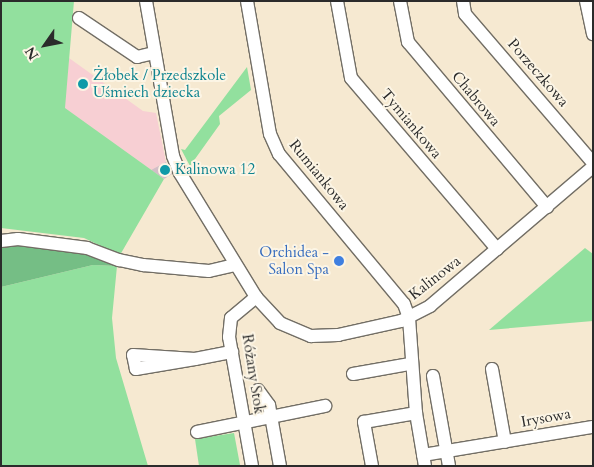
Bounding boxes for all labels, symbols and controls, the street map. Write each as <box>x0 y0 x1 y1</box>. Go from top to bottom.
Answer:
north arrow <box>20 20 70 70</box>
street label: Porzeczkowa <box>504 35 572 111</box>
text: N <box>21 43 43 64</box>
place label: Żłobek / Przedszkole Uśmiech dziecka <box>93 66 226 101</box>
street label: Chabrowa <box>448 68 504 130</box>
marker: Żłobek / Przedszkole Uśmiech dziecka <box>77 78 89 90</box>
street label: Tymiankowa <box>377 85 445 163</box>
street label: Rumiankowa <box>285 136 353 214</box>
place label: Kalinowa 12 <box>175 161 255 179</box>
marker: Kalinowa 12 <box>159 164 171 176</box>
place label: Orchidea - Salon Spa <box>259 243 329 278</box>
street label: Kalinowa <box>405 252 465 304</box>
marker: Orchidea - Salon Spa <box>333 255 345 267</box>
street label: Różany Stok <box>238 333 268 415</box>
street label: Irysowa <box>520 405 572 431</box>

